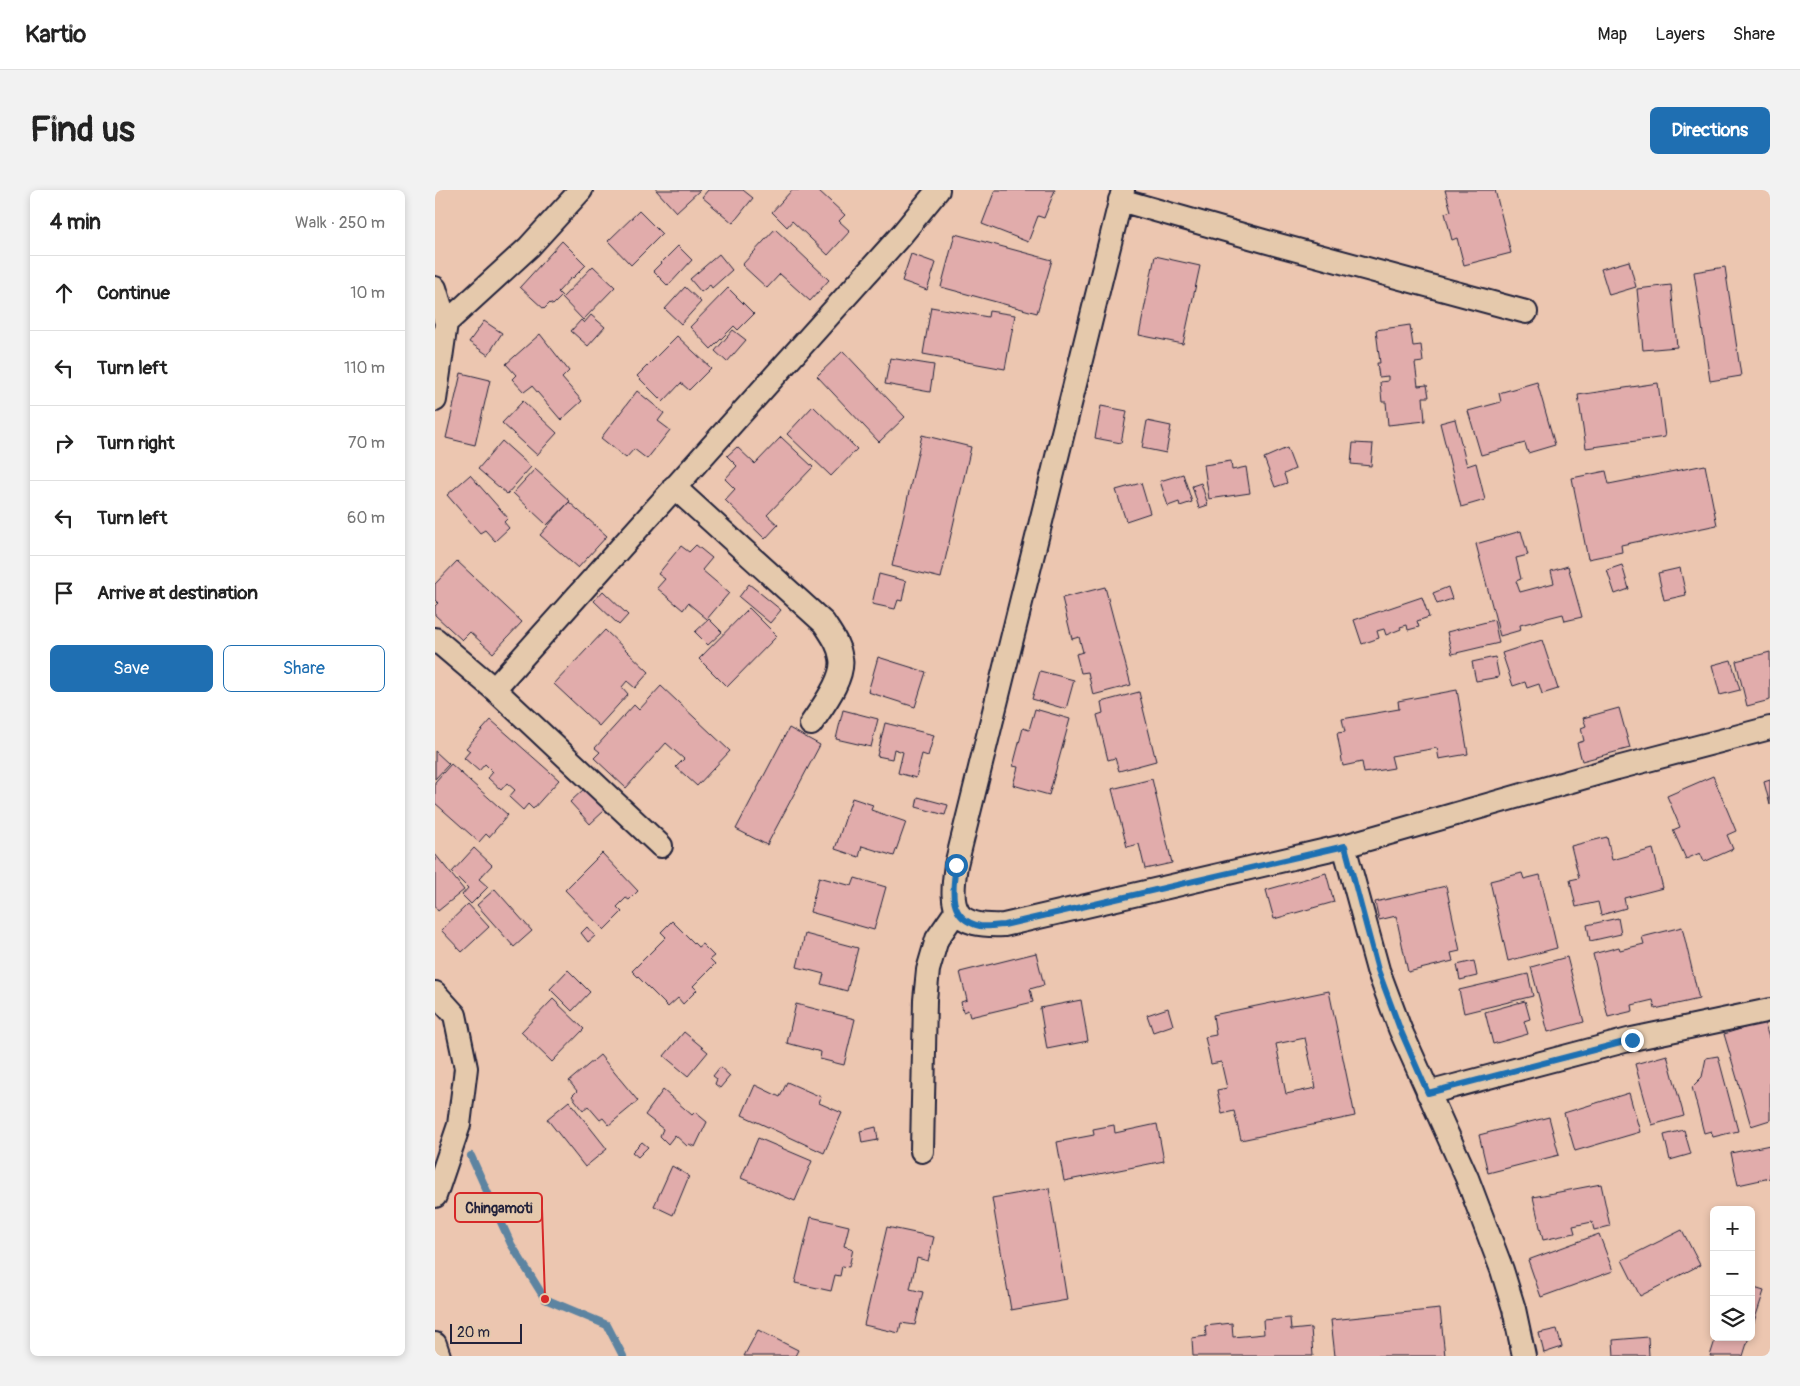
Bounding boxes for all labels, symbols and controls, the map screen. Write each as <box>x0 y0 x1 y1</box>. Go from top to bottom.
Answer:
text: Kartio <box>25 20 86 49</box>
text: Map <box>1598 23 1627 46</box>
text: Layers <box>1655 23 1705 46</box>
text: Share <box>1733 23 1775 46</box>
button: Directions <box>1650 107 1770 154</box>
text: Find us <box>30 108 135 152</box>
text: 4 min <box>50 209 101 236</box>
text: Walk · 250 m <box>295 213 385 233</box>
icon: ahead <box>50 279 78 307</box>
text: Continue <box>97 281 170 305</box>
text: 10 m <box>350 283 385 303</box>
icon: left <box>50 354 78 382</box>
text: Turn left <box>97 356 167 380</box>
text: 110 m <box>344 358 385 378</box>
icon: right <box>50 429 78 457</box>
text: Turn right <box>97 431 175 455</box>
text: 70 m <box>348 433 385 453</box>
icon: left <box>50 504 78 532</box>
text: Turn left <box>97 506 167 530</box>
text: 60 m <box>347 508 385 528</box>
icon: arrive <box>50 579 78 607</box>
text: Arrive at destination <box>97 581 258 605</box>
button: Save <box>50 645 213 692</box>
button: Share <box>223 645 385 692</box>
route start <box>945 854 968 877</box>
route end <box>1621 1029 1644 1052</box>
callout: Chingamoti <box>455 1193 542 1222</box>
text: Chingamoti <box>465 1200 533 1217</box>
map controls <box>1710 1206 1755 1341</box>
button: + <box>1710 1206 1755 1251</box>
button: − <box>1710 1251 1755 1296</box>
button: layers <box>1710 1296 1755 1341</box>
scale bar <box>450 1321 523 1344</box>
text: 20 m <box>457 1324 490 1341</box>

